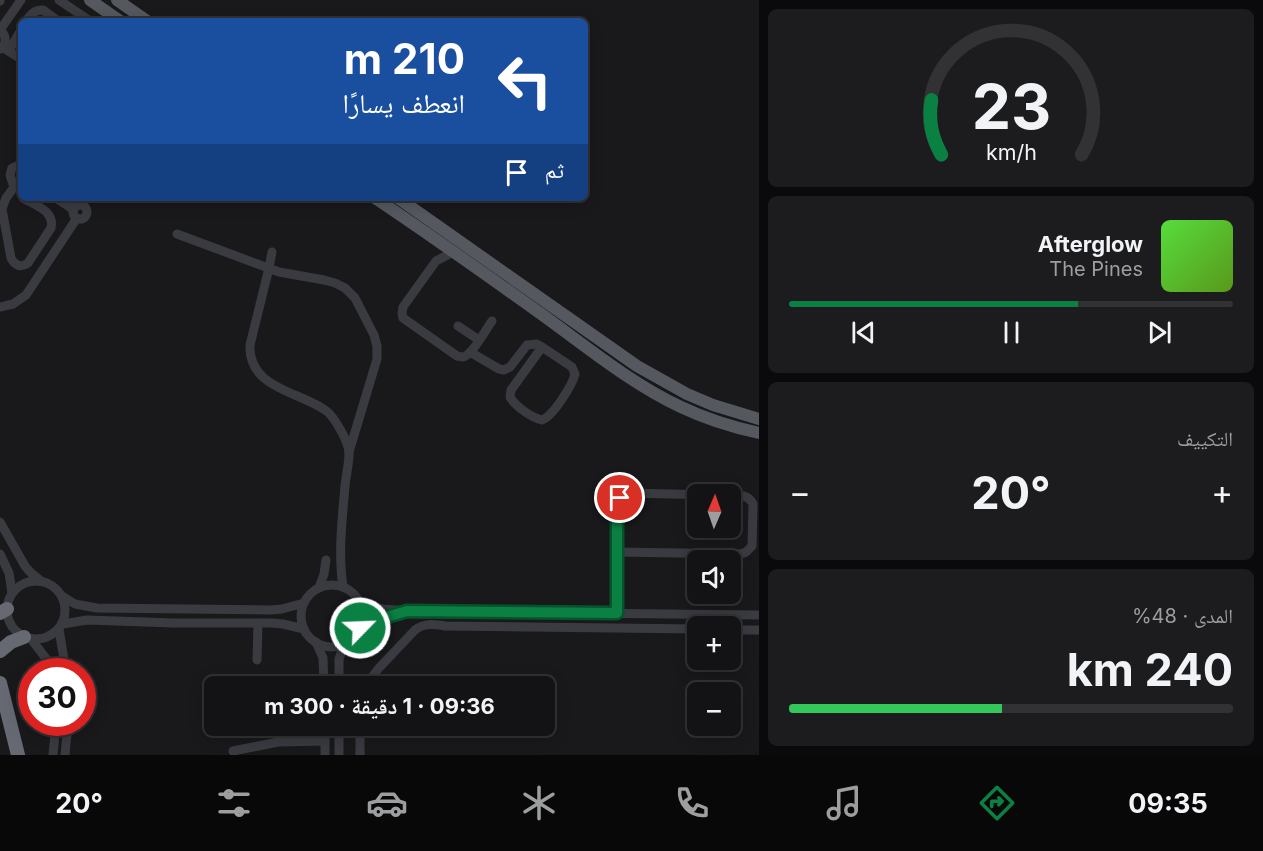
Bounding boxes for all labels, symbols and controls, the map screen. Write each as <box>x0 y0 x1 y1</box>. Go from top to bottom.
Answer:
text: 210 m <box>344 33 465 84</box>
icon: left <box>486 42 564 120</box>
text: 23 <box>971 69 1051 144</box>
text: انعطف يسارًا <box>342 87 465 120</box>
text: km/h <box>986 139 1036 165</box>
icon: arrive <box>500 156 533 189</box>
text: ثم <box>545 157 564 183</box>
text: Afterglow <box>1038 231 1143 257</box>
text: The Pines <box>1049 257 1143 281</box>
icon: previous <box>847 316 880 349</box>
icon: pause <box>995 316 1028 349</box>
icon: next <box>1143 316 1176 349</box>
text: التكييف <box>1177 427 1233 451</box>
text: 20° <box>971 465 1051 520</box>
pin <box>594 472 645 523</box>
text: − <box>789 472 811 512</box>
text: + <box>1211 472 1233 512</box>
icon: arrive <box>603 481 636 514</box>
north arrow <box>687 484 741 538</box>
map controls <box>687 484 741 736</box>
button: sound <box>687 550 741 604</box>
position arrow <box>328 596 392 660</box>
text: المدى · 48% <box>1132 604 1233 628</box>
button: + <box>687 616 741 670</box>
text: 240 km <box>1067 642 1233 697</box>
speed limit sign: 30 <box>18 658 96 736</box>
button: − <box>687 682 741 736</box>
text: 09:36 · 1 دقيقة · 300 m <box>264 693 495 719</box>
icon: filters <box>213 782 255 824</box>
icon: car <box>366 782 408 824</box>
icon: climate <box>518 782 560 824</box>
icon: phone <box>671 782 713 824</box>
icon: music <box>823 782 865 824</box>
icon: directions <box>976 782 1018 824</box>
text: 20° <box>55 787 103 820</box>
text: 09:35 <box>1128 787 1208 820</box>

